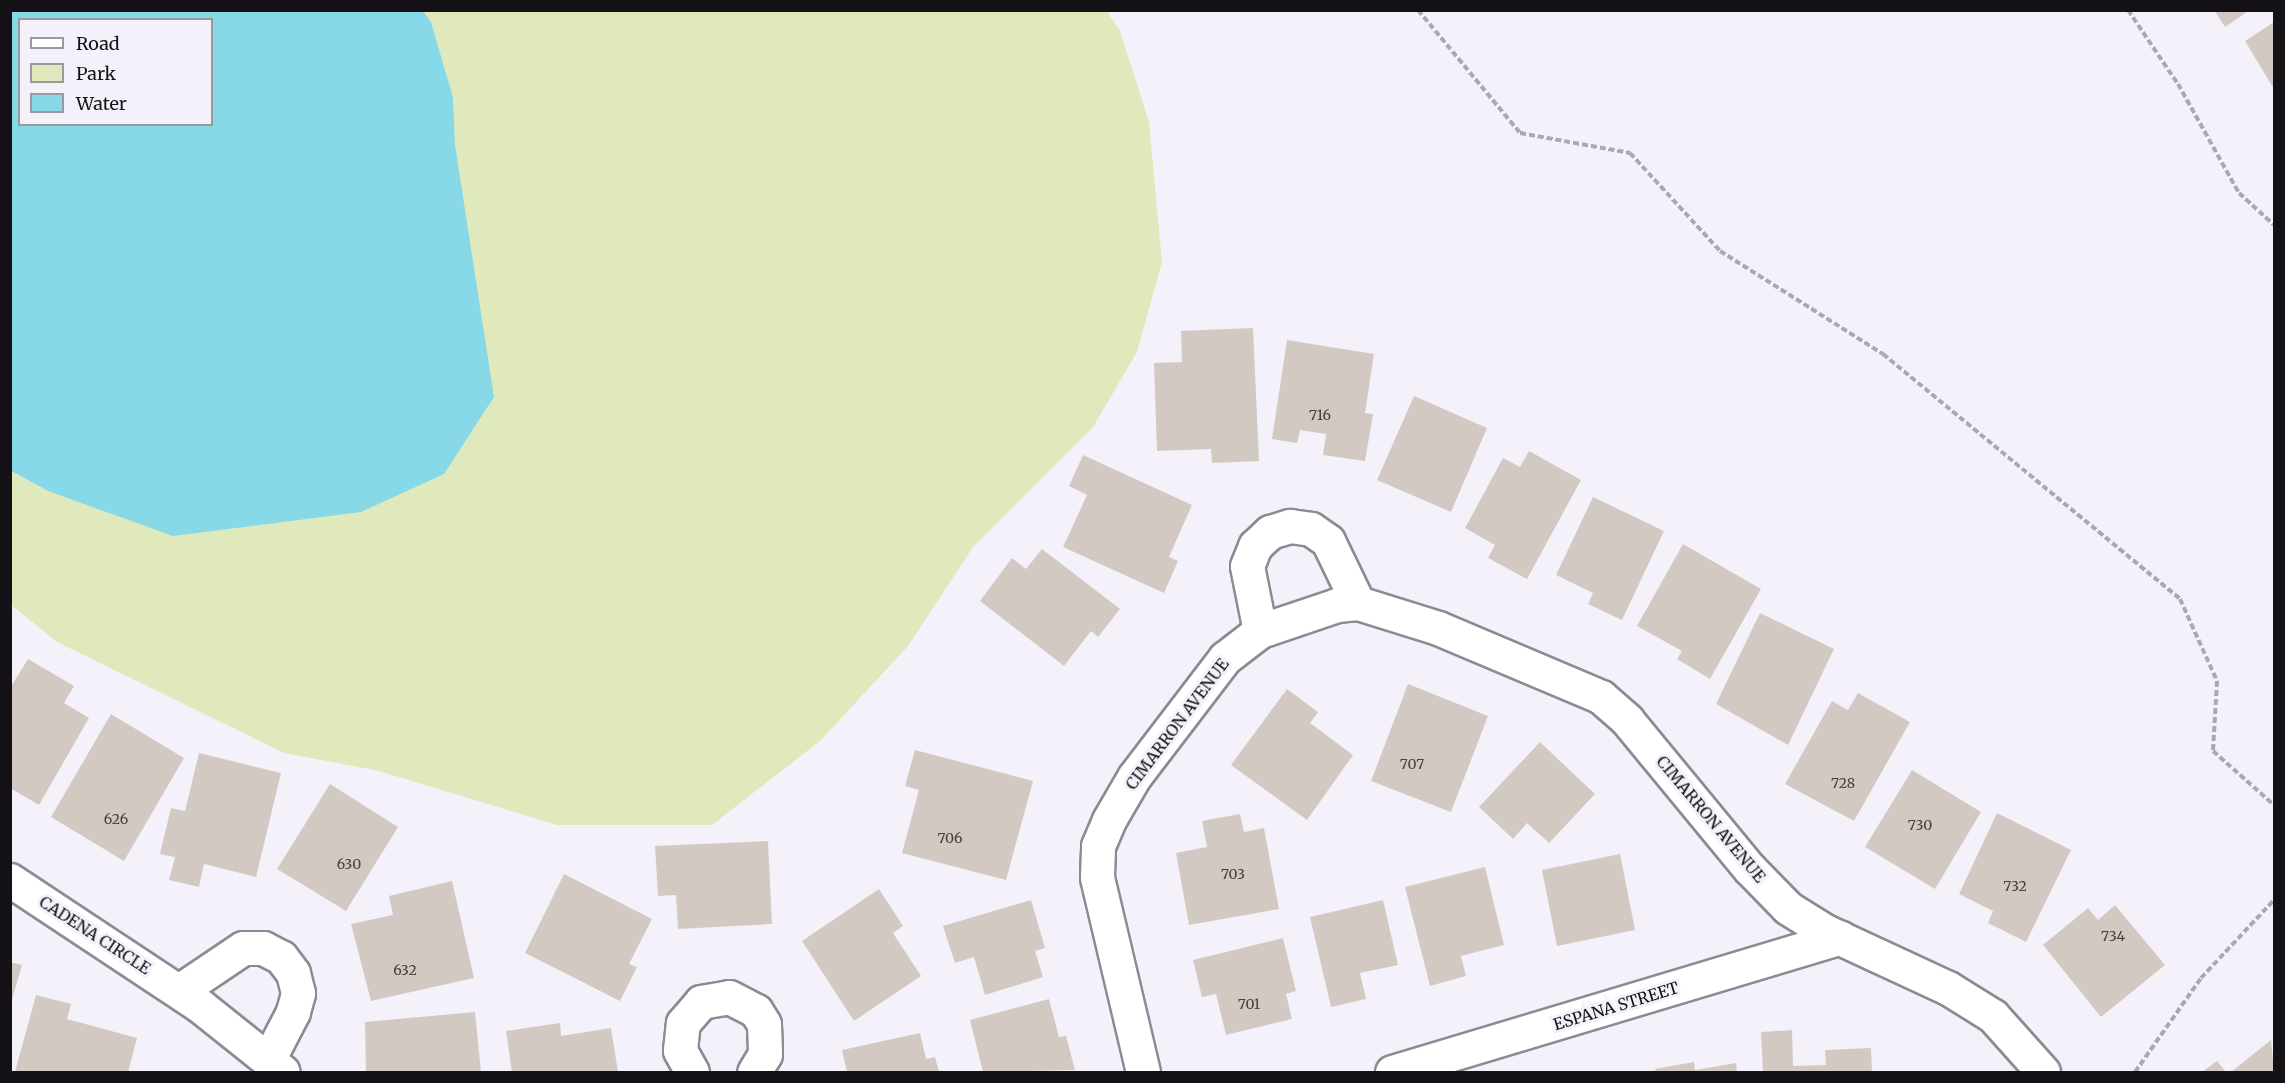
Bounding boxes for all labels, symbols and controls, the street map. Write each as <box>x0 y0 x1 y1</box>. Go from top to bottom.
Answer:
legend <box>18 18 213 126</box>
text: Road <box>76 32 120 55</box>
text: Park <box>76 62 116 85</box>
text: Water <box>76 92 127 115</box>
house number: 716 <box>1309 407 1331 423</box>
street label: CIMARRON AVENUE <box>1121 655 1233 793</box>
street label: CIMARRON AVENUE <box>1653 752 1769 886</box>
house number: 707 <box>1400 756 1424 772</box>
house number: 728 <box>1831 775 1855 791</box>
house number: 626 <box>104 811 128 827</box>
house number: 730 <box>1908 817 1932 833</box>
house number: 706 <box>937 830 963 846</box>
house number: 630 <box>337 856 361 872</box>
house number: 703 <box>1221 866 1245 882</box>
house number: 732 <box>2003 878 2027 894</box>
street label: CADENA CIRCLE <box>36 892 154 978</box>
house number: 734 <box>2101 928 2125 944</box>
house number: 632 <box>393 962 417 978</box>
street label: ESPANA STREET <box>1551 978 1681 1034</box>
house number: 701 <box>1238 996 1260 1012</box>

